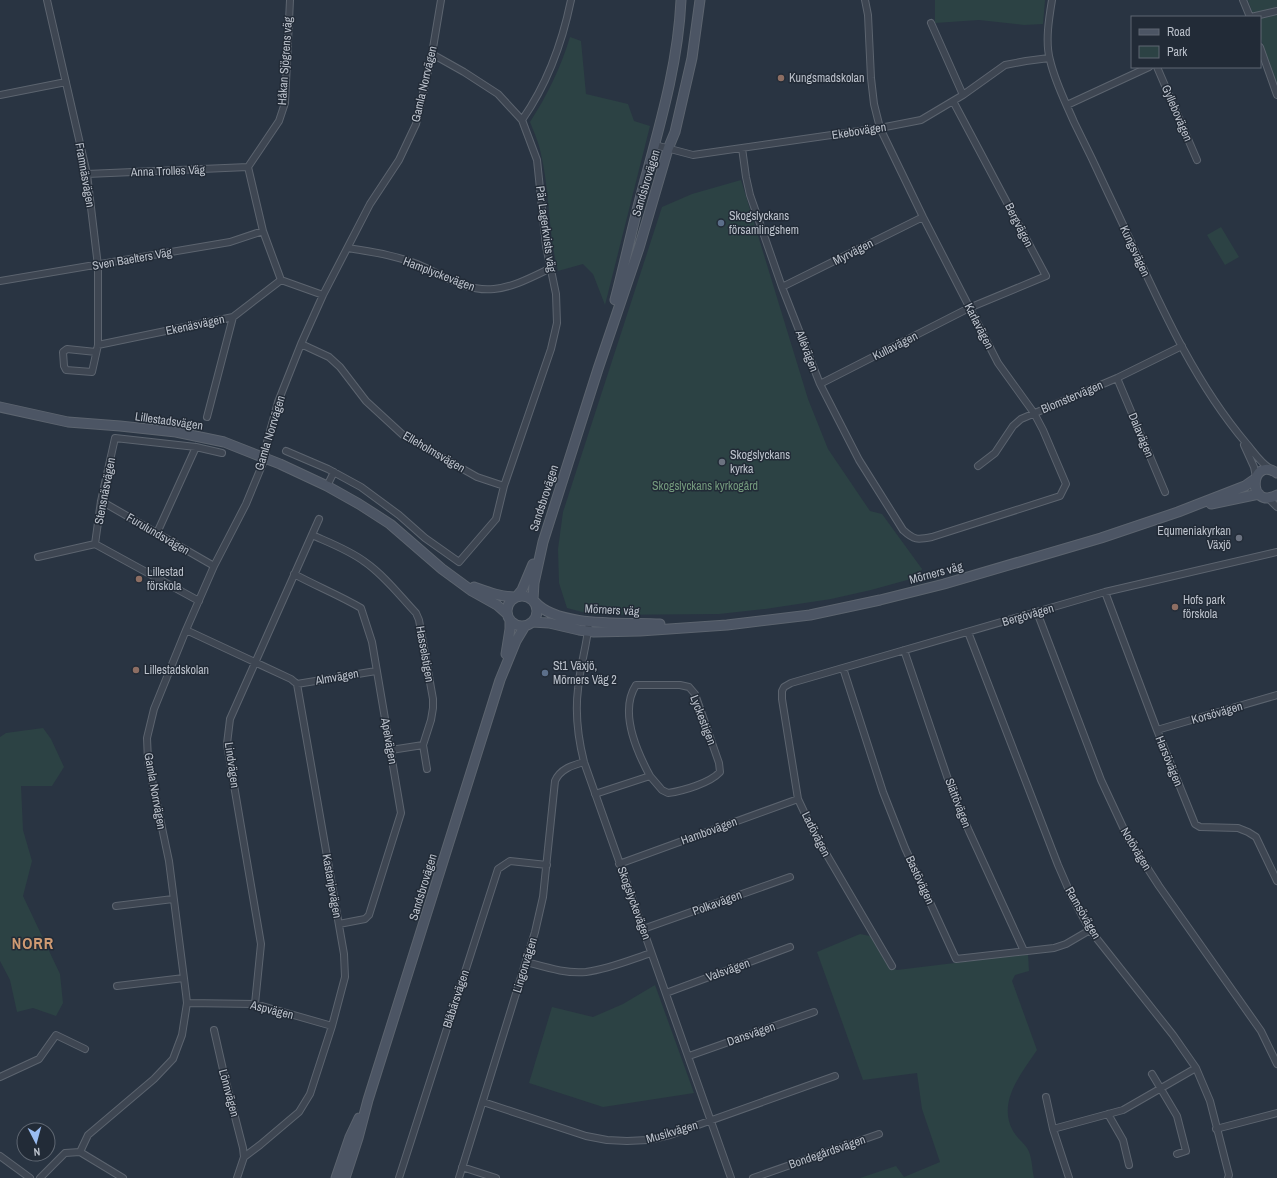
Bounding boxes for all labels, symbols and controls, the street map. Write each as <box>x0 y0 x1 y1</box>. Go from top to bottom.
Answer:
street label: Håkan Sjögrens väg <box>274 16 296 106</box>
legend <box>1131 16 1261 68</box>
text: Road <box>1167 24 1191 40</box>
street label: Gamla Norrvägen <box>407 44 441 124</box>
text: Park <box>1167 44 1187 60</box>
place label: Kungsmadskolan <box>789 70 864 86</box>
marker: Kungsmadskolan <box>776 73 786 83</box>
street label: Gyllebovägen <box>1158 82 1196 144</box>
street label: Ekebovägen <box>831 119 887 143</box>
street label: Framnäsvägen <box>71 141 99 209</box>
street label: Sandsbrovägen <box>628 148 664 218</box>
street label: Anna Trolles Väg <box>130 162 206 180</box>
street label: Pär Lagerkvists väg <box>532 185 560 274</box>
street label: Bergvägen <box>1001 200 1037 250</box>
place label: Skogslyckans församlingshem <box>729 208 799 238</box>
marker: Skogslyckans församlingshem <box>716 218 726 228</box>
street label: Kungsvägen <box>1116 223 1154 279</box>
street label: Myrvägen <box>830 235 876 269</box>
street label: Sven Baelters Väg <box>91 244 174 274</box>
street label: Hamplyckevägen <box>401 253 477 295</box>
street label: Karlavägen <box>961 300 997 352</box>
street label: Ekenäsvägen <box>164 311 226 339</box>
street label: Allévägen <box>791 327 822 374</box>
street label: Kullavägen <box>870 328 920 364</box>
street label: Blomstervägen <box>1039 377 1105 417</box>
street label: Gamla Norrvägen <box>251 394 289 472</box>
street label: Lillestadsvägen <box>134 408 204 434</box>
street label: Dalavägen <box>1124 410 1158 460</box>
street label: Elleholmsvägen <box>400 428 468 476</box>
place label: Skogslyckans kyrka <box>730 447 790 477</box>
street label: Stensnäsvägen <box>91 456 119 526</box>
marker: Skogslyckans kyrka <box>717 457 727 467</box>
street label: Sandsbrovägen <box>526 463 562 533</box>
park label: Skogslyckans kyrkogård <box>652 478 758 494</box>
street label: Furulundsvägen <box>123 509 193 559</box>
place label: Equmeniakyrkan Växjö <box>1157 523 1231 553</box>
marker: Equmeniakyrkan Växjö <box>1234 533 1244 543</box>
street label: Mörners väg <box>908 558 965 588</box>
place label: Lillestad förskola <box>147 564 184 594</box>
marker: Lillestad förskola <box>134 574 144 584</box>
place label: Hofs park förskola <box>1183 592 1225 622</box>
street label: Bergövägen <box>1000 600 1056 630</box>
street label: Mörners väg <box>584 601 640 619</box>
marker: Hofs park förskola <box>1170 602 1180 612</box>
street label: Hasselstigen <box>412 625 438 683</box>
place label: St1 Växjö, Mörners Väg 2 <box>553 658 617 688</box>
place label: Lillestadskolan <box>144 662 209 678</box>
marker: Lillestadskolan <box>131 665 141 675</box>
street label: Almvägen <box>313 665 360 689</box>
marker: St1 Växjö, Mörners Väg 2 <box>540 668 550 678</box>
street label: Lyckestigen <box>686 693 720 747</box>
street label: Korsövägen <box>1190 698 1244 728</box>
street label: Apelvägen <box>377 716 401 765</box>
street label: Harsövägen <box>1152 733 1186 789</box>
street label: Lindvägen <box>221 741 243 789</box>
street label: Gamla Norrvägen <box>140 751 170 831</box>
street label: Slättövägen <box>941 776 975 830</box>
street label: Ladövägen <box>798 809 834 859</box>
street label: Hambovägen <box>679 813 739 849</box>
street label: Notövägen <box>1117 824 1155 874</box>
street label: Sandsbrovägen <box>405 852 441 922</box>
street label: Kastanjevägen <box>318 853 346 919</box>
street label: Bastövägen <box>902 853 938 907</box>
street label: Skogslyckevägen <box>613 864 655 942</box>
street label: Ramsövägen <box>1062 884 1104 942</box>
street label: Polkavägen <box>690 887 744 919</box>
district label: NORR <box>12 932 54 954</box>
street label: Lingonvägen <box>509 935 541 995</box>
street label: Valsvägen <box>704 955 752 985</box>
street label: Blåbärsvägen <box>439 968 473 1030</box>
street label: Aspvägen <box>248 997 295 1023</box>
street label: Dansvägen <box>725 1018 777 1050</box>
street label: Lönnvägen <box>215 1067 243 1119</box>
street label: Musikvägen <box>644 1117 700 1147</box>
north arrow <box>16 1122 56 1162</box>
street label: Bondegårdsvägen <box>787 1131 867 1173</box>
text: N <box>33 1145 41 1159</box>

